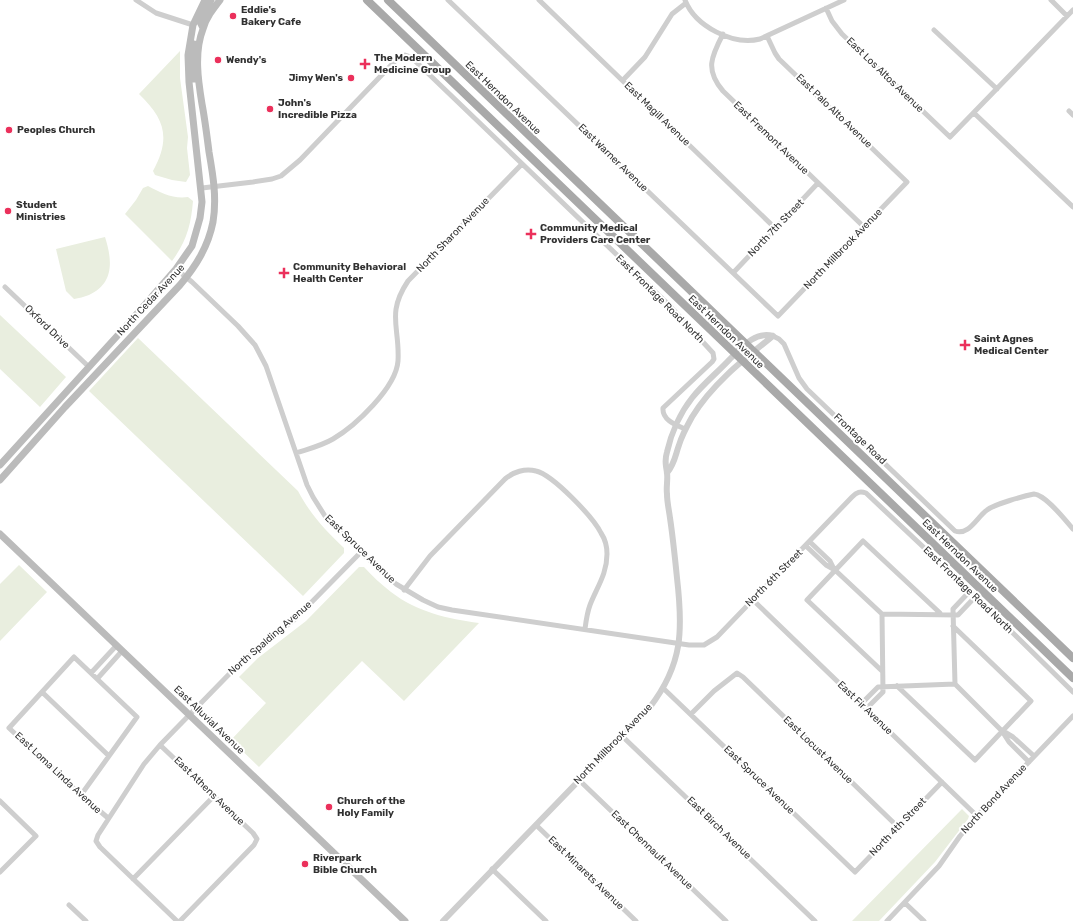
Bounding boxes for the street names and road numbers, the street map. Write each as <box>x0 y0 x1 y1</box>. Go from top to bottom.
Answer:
street label: East Los Altos Avenue <box>844 35 926 115</box>
street label: East Herndon Avenue <box>463 59 544 138</box>
street label: East Palo Alto Avenue <box>793 72 875 151</box>
street label: East Magill Avenue <box>622 79 693 149</box>
street label: East Fremont Avenue <box>731 99 811 177</box>
street label: East Warner Avenue <box>576 122 651 195</box>
street label: North Sharon Avenue <box>414 195 492 275</box>
street label: North 7th Street <box>745 197 807 259</box>
street label: North Millbrook Avenue <box>801 206 885 292</box>
street label: East Frontage Road North <box>613 252 707 346</box>
street label: North Cedar Avenue <box>115 261 188 338</box>
street label: East Herndon Avenue <box>686 293 767 372</box>
street label: Oxford Drive <box>22 303 72 352</box>
street label: Frontage Road <box>831 411 889 467</box>
street label: East Spruce Avenue <box>322 512 398 586</box>
street label: East Herndon Avenue <box>920 517 1001 596</box>
street label: East Frontage Road North <box>921 544 1015 636</box>
street label: North 6th Street <box>743 547 805 609</box>
street label: North Spalding Avenue <box>226 598 314 678</box>
street label: East Fir Avenue <box>835 679 895 738</box>
street label: East Alluvial Avenue <box>171 683 247 757</box>
street label: North Millbrook Avenue <box>571 701 655 787</box>
street label: East Locust Avenue <box>781 714 856 787</box>
street label: East Loma Linda Avenue <box>12 730 104 817</box>
street label: East Spruce Avenue <box>721 743 797 817</box>
street label: East Athens Avenue <box>171 754 247 828</box>
street label: North Bond Avenue <box>959 761 1030 836</box>
street label: East Birch Avenue <box>684 794 754 862</box>
street label: North 4th Street <box>867 795 929 859</box>
street label: East Chennault Avenue <box>609 808 696 892</box>
street label: East Minarets Avenue <box>546 834 627 912</box>

